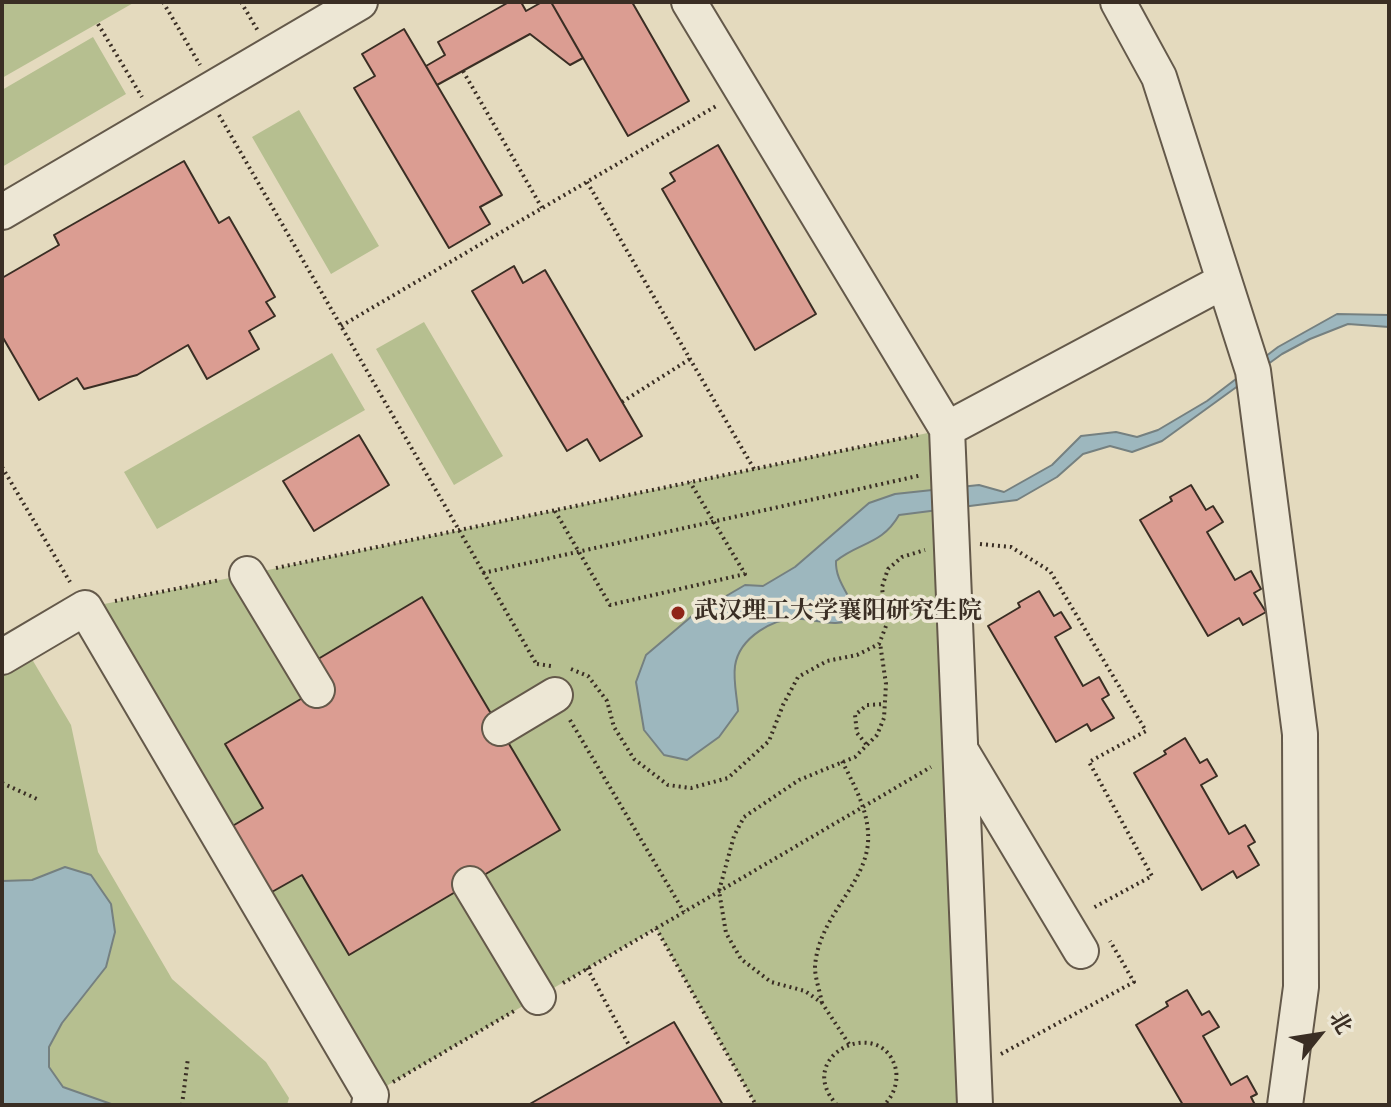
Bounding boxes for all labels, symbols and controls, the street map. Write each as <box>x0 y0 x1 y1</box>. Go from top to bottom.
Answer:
place label: 武汉理工大学襄阳研究生院 <box>694 599 982 627</box>
marker: 武汉理工大学襄阳研究生院 <box>669 604 687 622</box>
north arrow <box>1279 995 1359 1075</box>
text: 北 <box>1322 1006 1357 1040</box>

